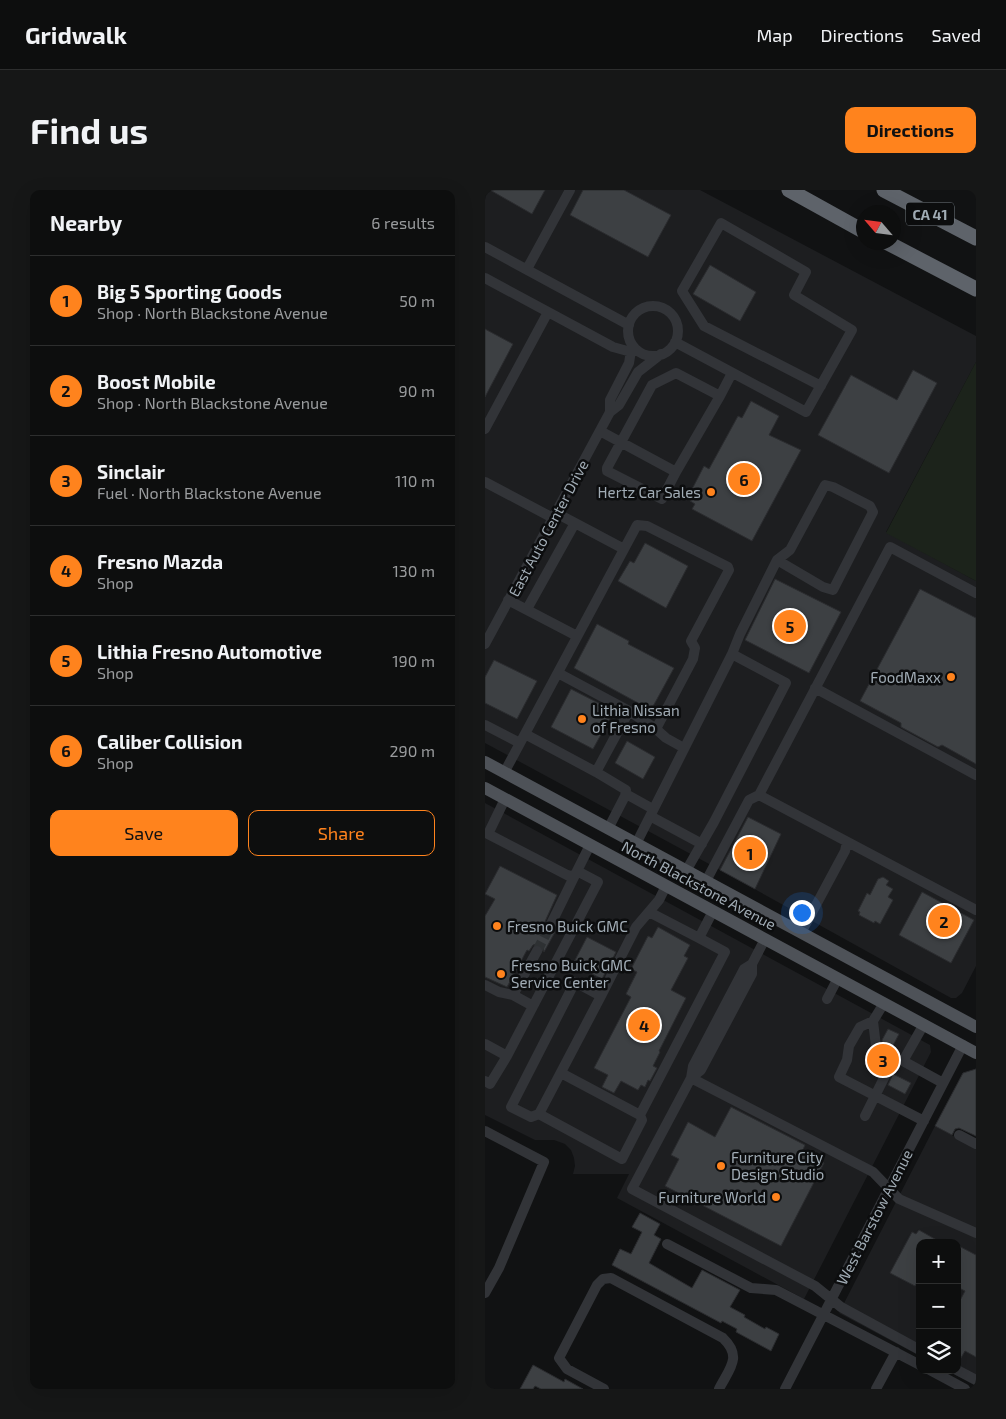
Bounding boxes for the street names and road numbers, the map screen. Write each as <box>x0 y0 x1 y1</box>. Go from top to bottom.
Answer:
road number: CA 41 <box>906 202 954 226</box>
street label: East Auto Center Drive <box>504 457 592 599</box>
street label: North Blackstone Avenue <box>619 837 779 933</box>
street label: West Barstow Avenue <box>832 1146 916 1288</box>

